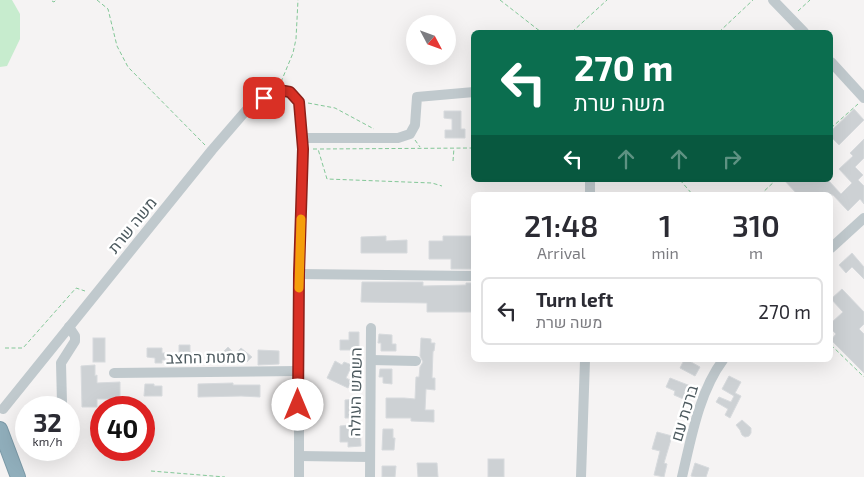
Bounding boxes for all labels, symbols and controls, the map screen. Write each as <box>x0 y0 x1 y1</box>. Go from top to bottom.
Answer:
north arrow <box>406 15 456 65</box>
map controls <box>406 15 456 65</box>
text: 270 m <box>574 46 673 88</box>
icon: left <box>491 50 556 115</box>
pin <box>243 77 285 119</box>
icon: arrive <box>250 84 278 112</box>
text: משה שרת <box>574 89 665 115</box>
icon: left <box>559 145 587 173</box>
icon: ahead <box>612 145 640 173</box>
icon: ahead <box>665 145 693 173</box>
icon: right <box>718 145 746 173</box>
street label: משה שרת <box>103 193 160 256</box>
text: 21:48 <box>524 207 599 243</box>
text: 1 <box>659 207 672 243</box>
text: 310 <box>732 207 780 243</box>
text: Arrival <box>537 243 586 262</box>
text: min <box>652 243 679 262</box>
text: m <box>749 243 763 262</box>
text: Turn left <box>536 288 613 311</box>
icon: left <box>493 297 521 325</box>
text: 270 m <box>758 300 811 323</box>
text: משה שרת <box>536 312 602 331</box>
street label: סמטת החצב <box>166 346 246 367</box>
street label: השמש העולה <box>344 347 365 437</box>
position arrow <box>271 378 323 430</box>
street label: ברכת עם <box>666 382 701 443</box>
speed limit sign: 40 <box>90 396 155 461</box>
text: 32 <box>33 407 62 437</box>
text: km/h <box>33 434 62 448</box>

